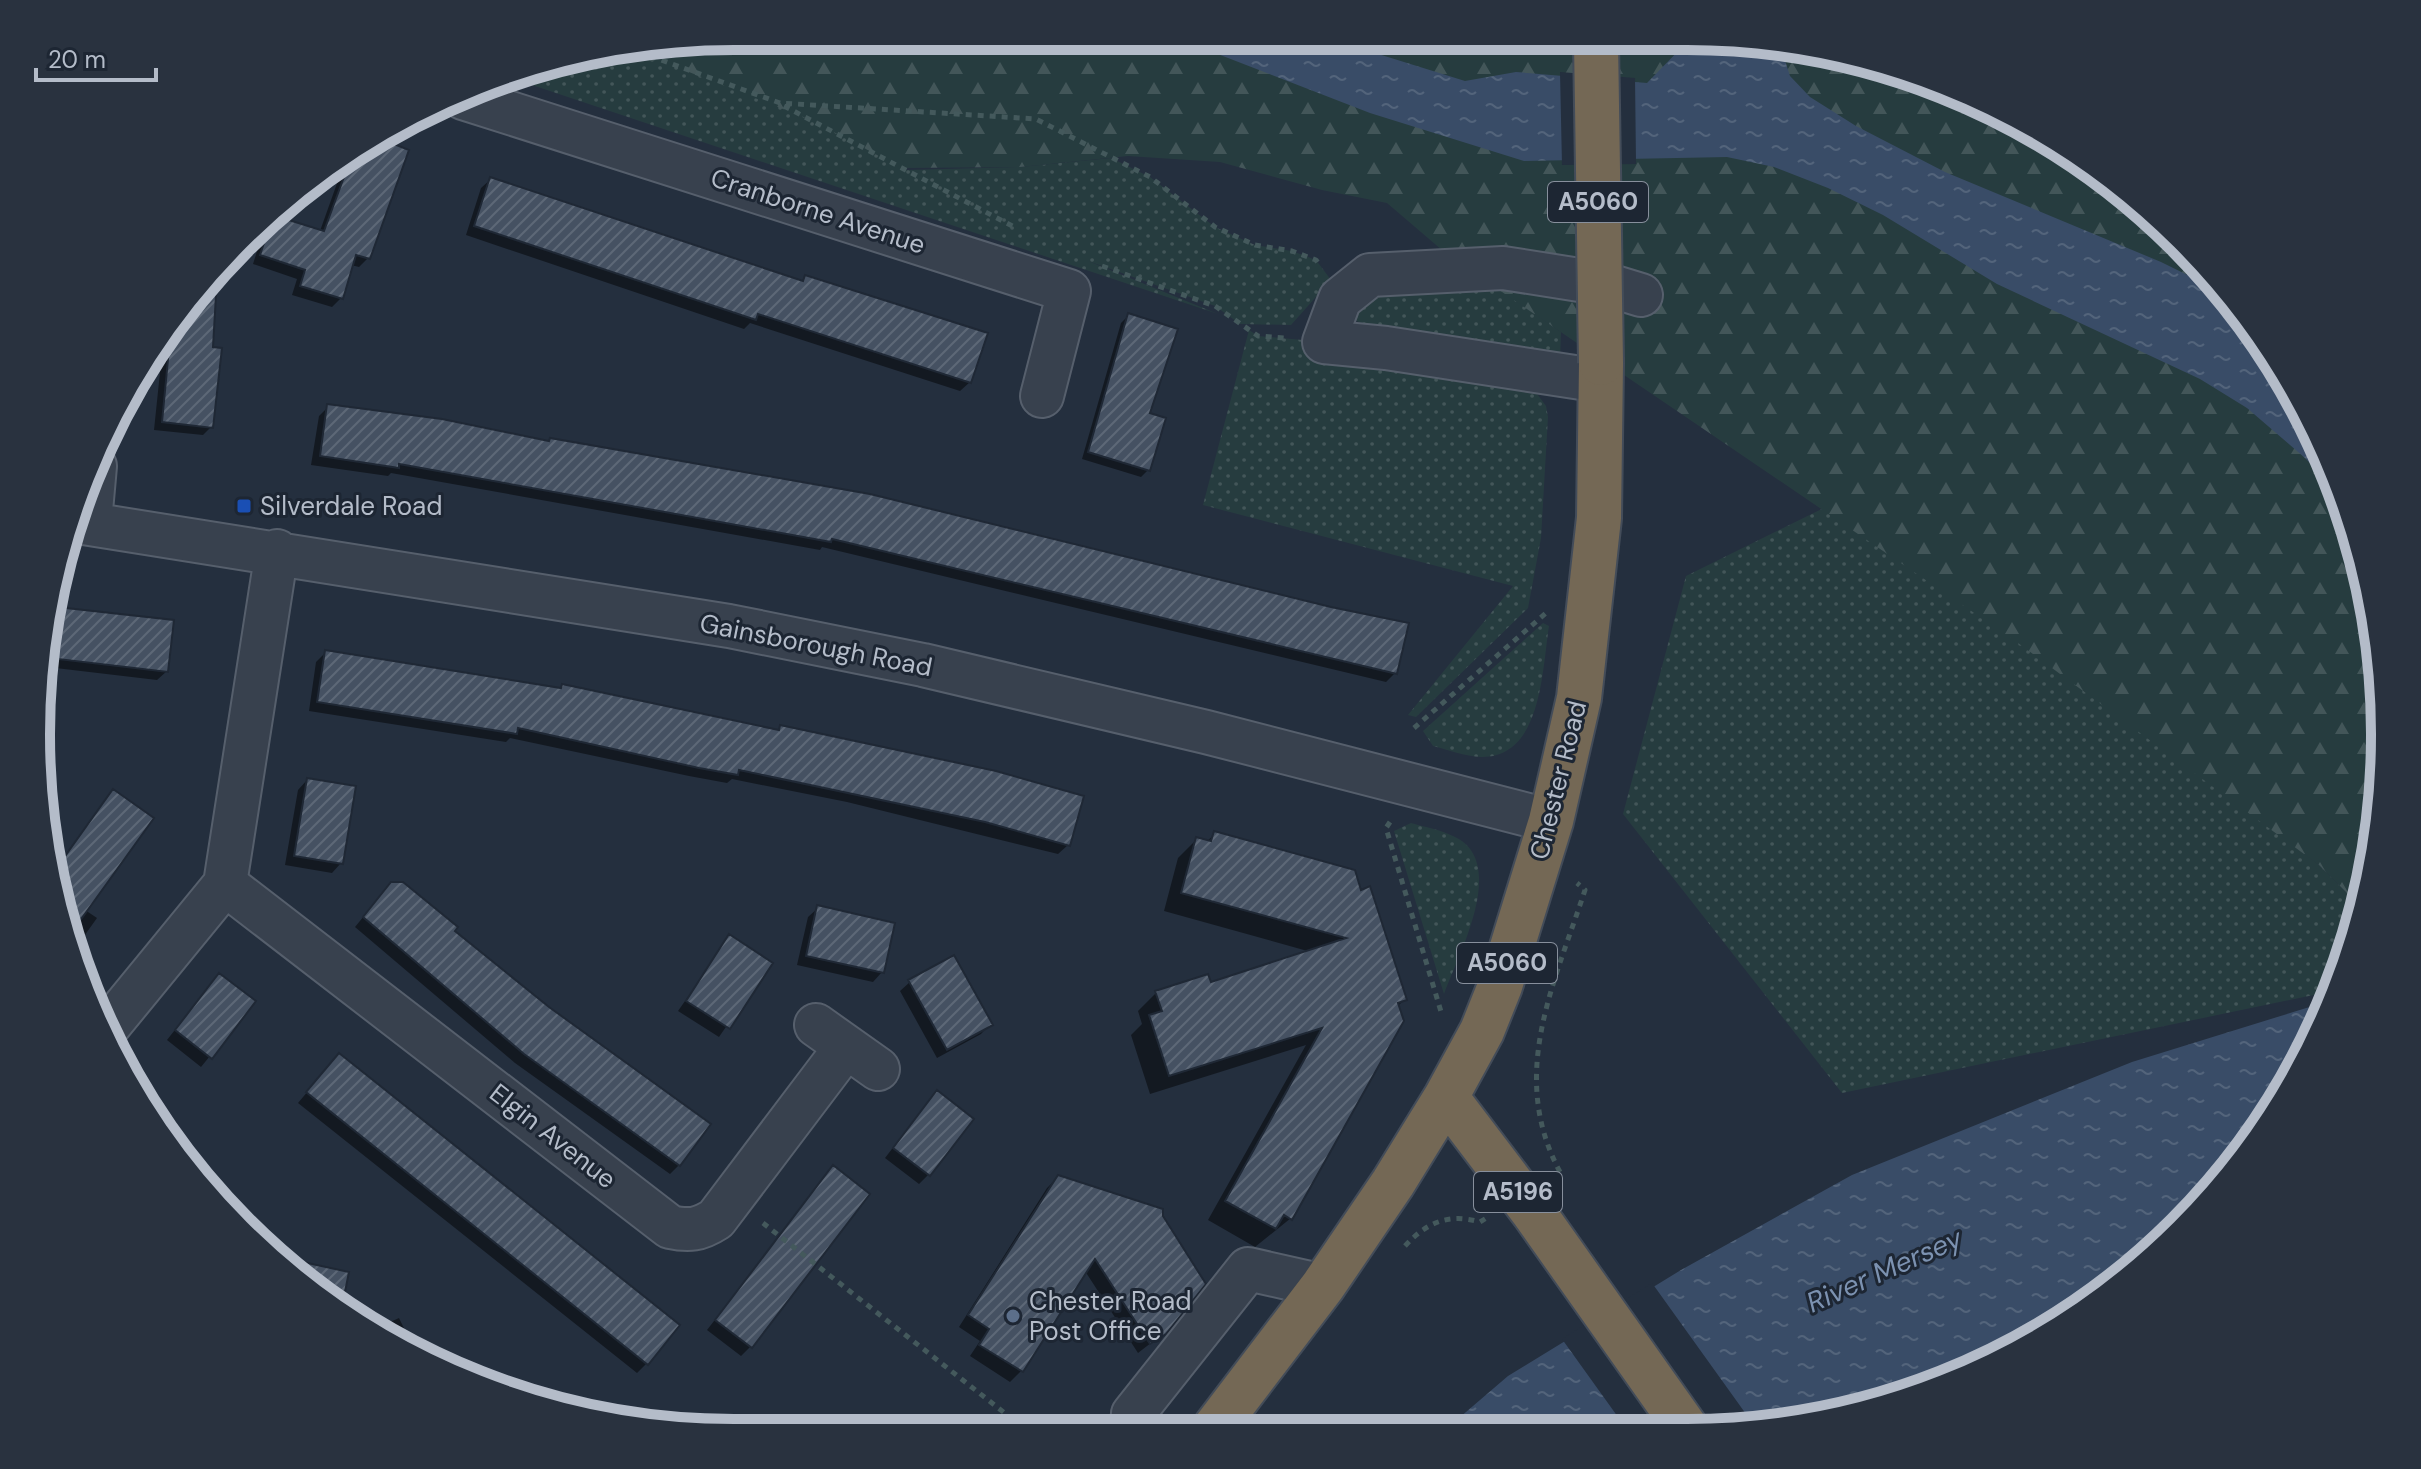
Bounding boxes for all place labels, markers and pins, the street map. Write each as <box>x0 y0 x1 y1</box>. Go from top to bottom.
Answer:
place label: Silverdale Road <box>260 489 443 523</box>
marker: Silverdale Road <box>235 497 253 515</box>
place label: Chester Road Post Office <box>1029 1284 1192 1348</box>
marker: Chester Road Post Office <box>1004 1307 1022 1325</box>

